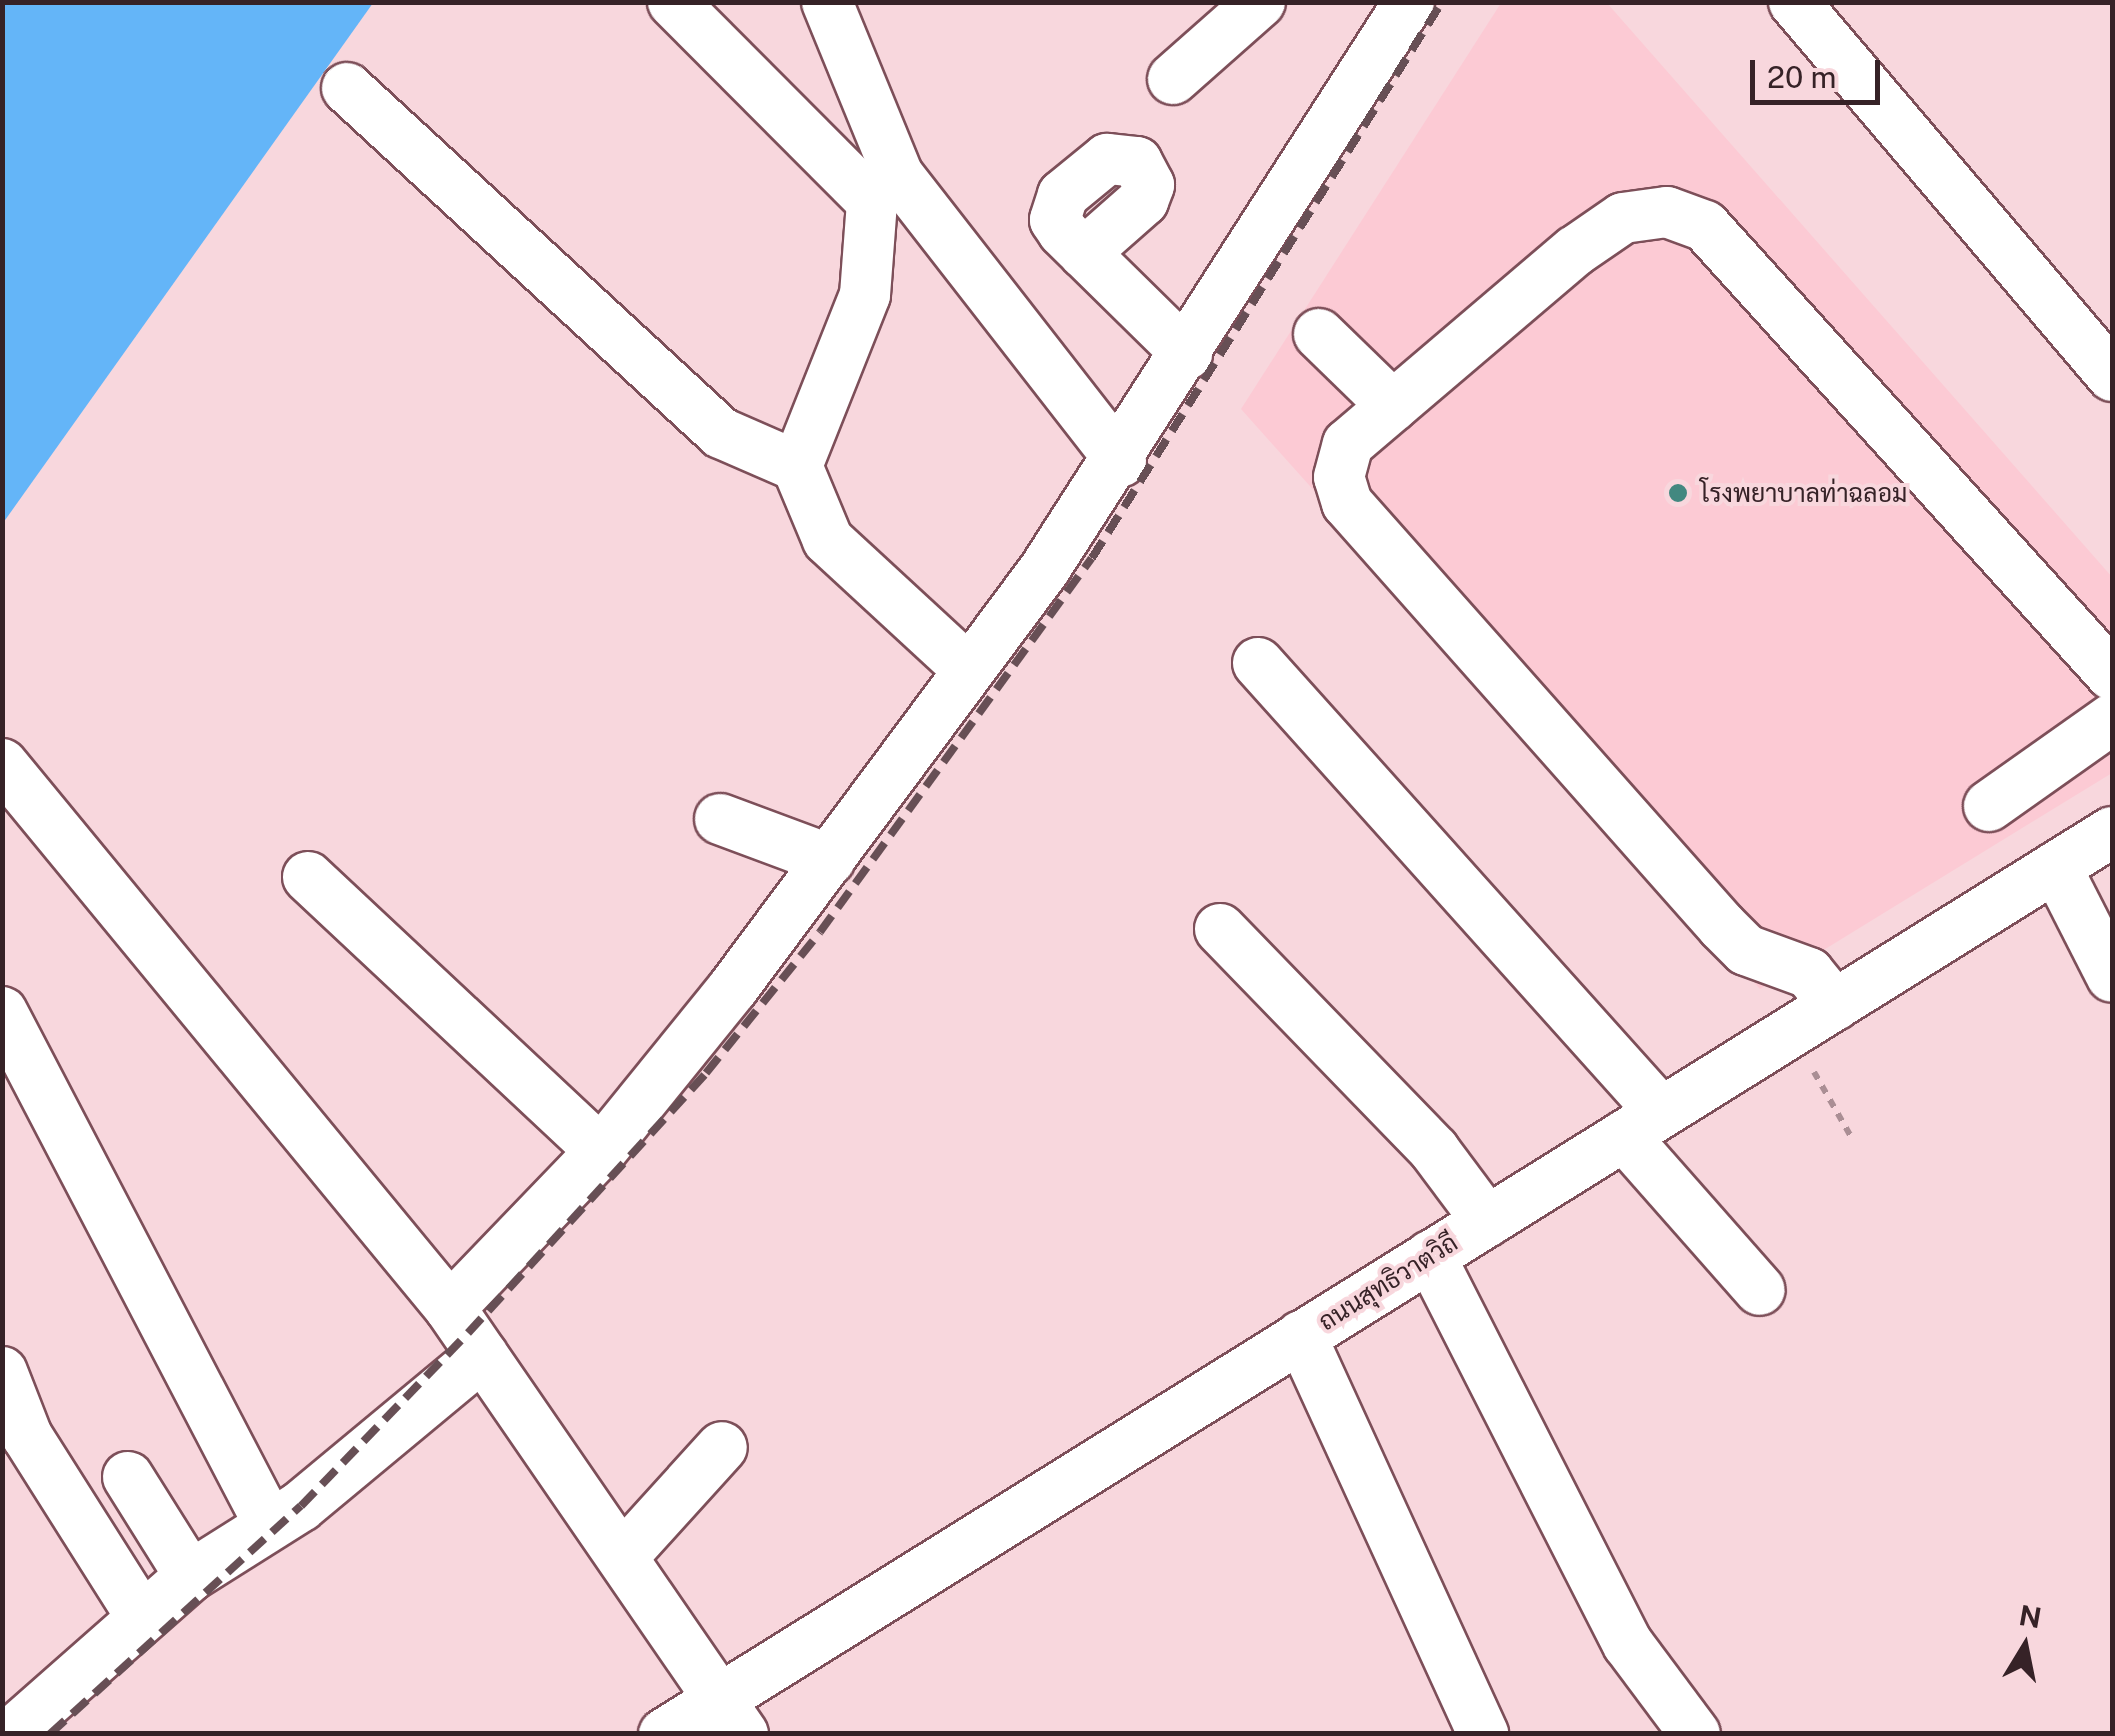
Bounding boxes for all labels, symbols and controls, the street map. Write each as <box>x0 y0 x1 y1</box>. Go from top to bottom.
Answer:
scale bar <box>1755 40 1885 102</box>
text: 20 m <box>1767 59 1836 95</box>
place label: โรงพยาบาลท่าฉลอม <box>1700 478 1907 508</box>
marker: โรงพยาบาลท่าฉลอม <box>1665 480 1691 506</box>
street label: ถนนสุทธิวาตวิถี <box>1313 1227 1463 1337</box>
north arrow <box>1975 1596 2075 1696</box>
text: N <box>2017 1598 2044 1634</box>

